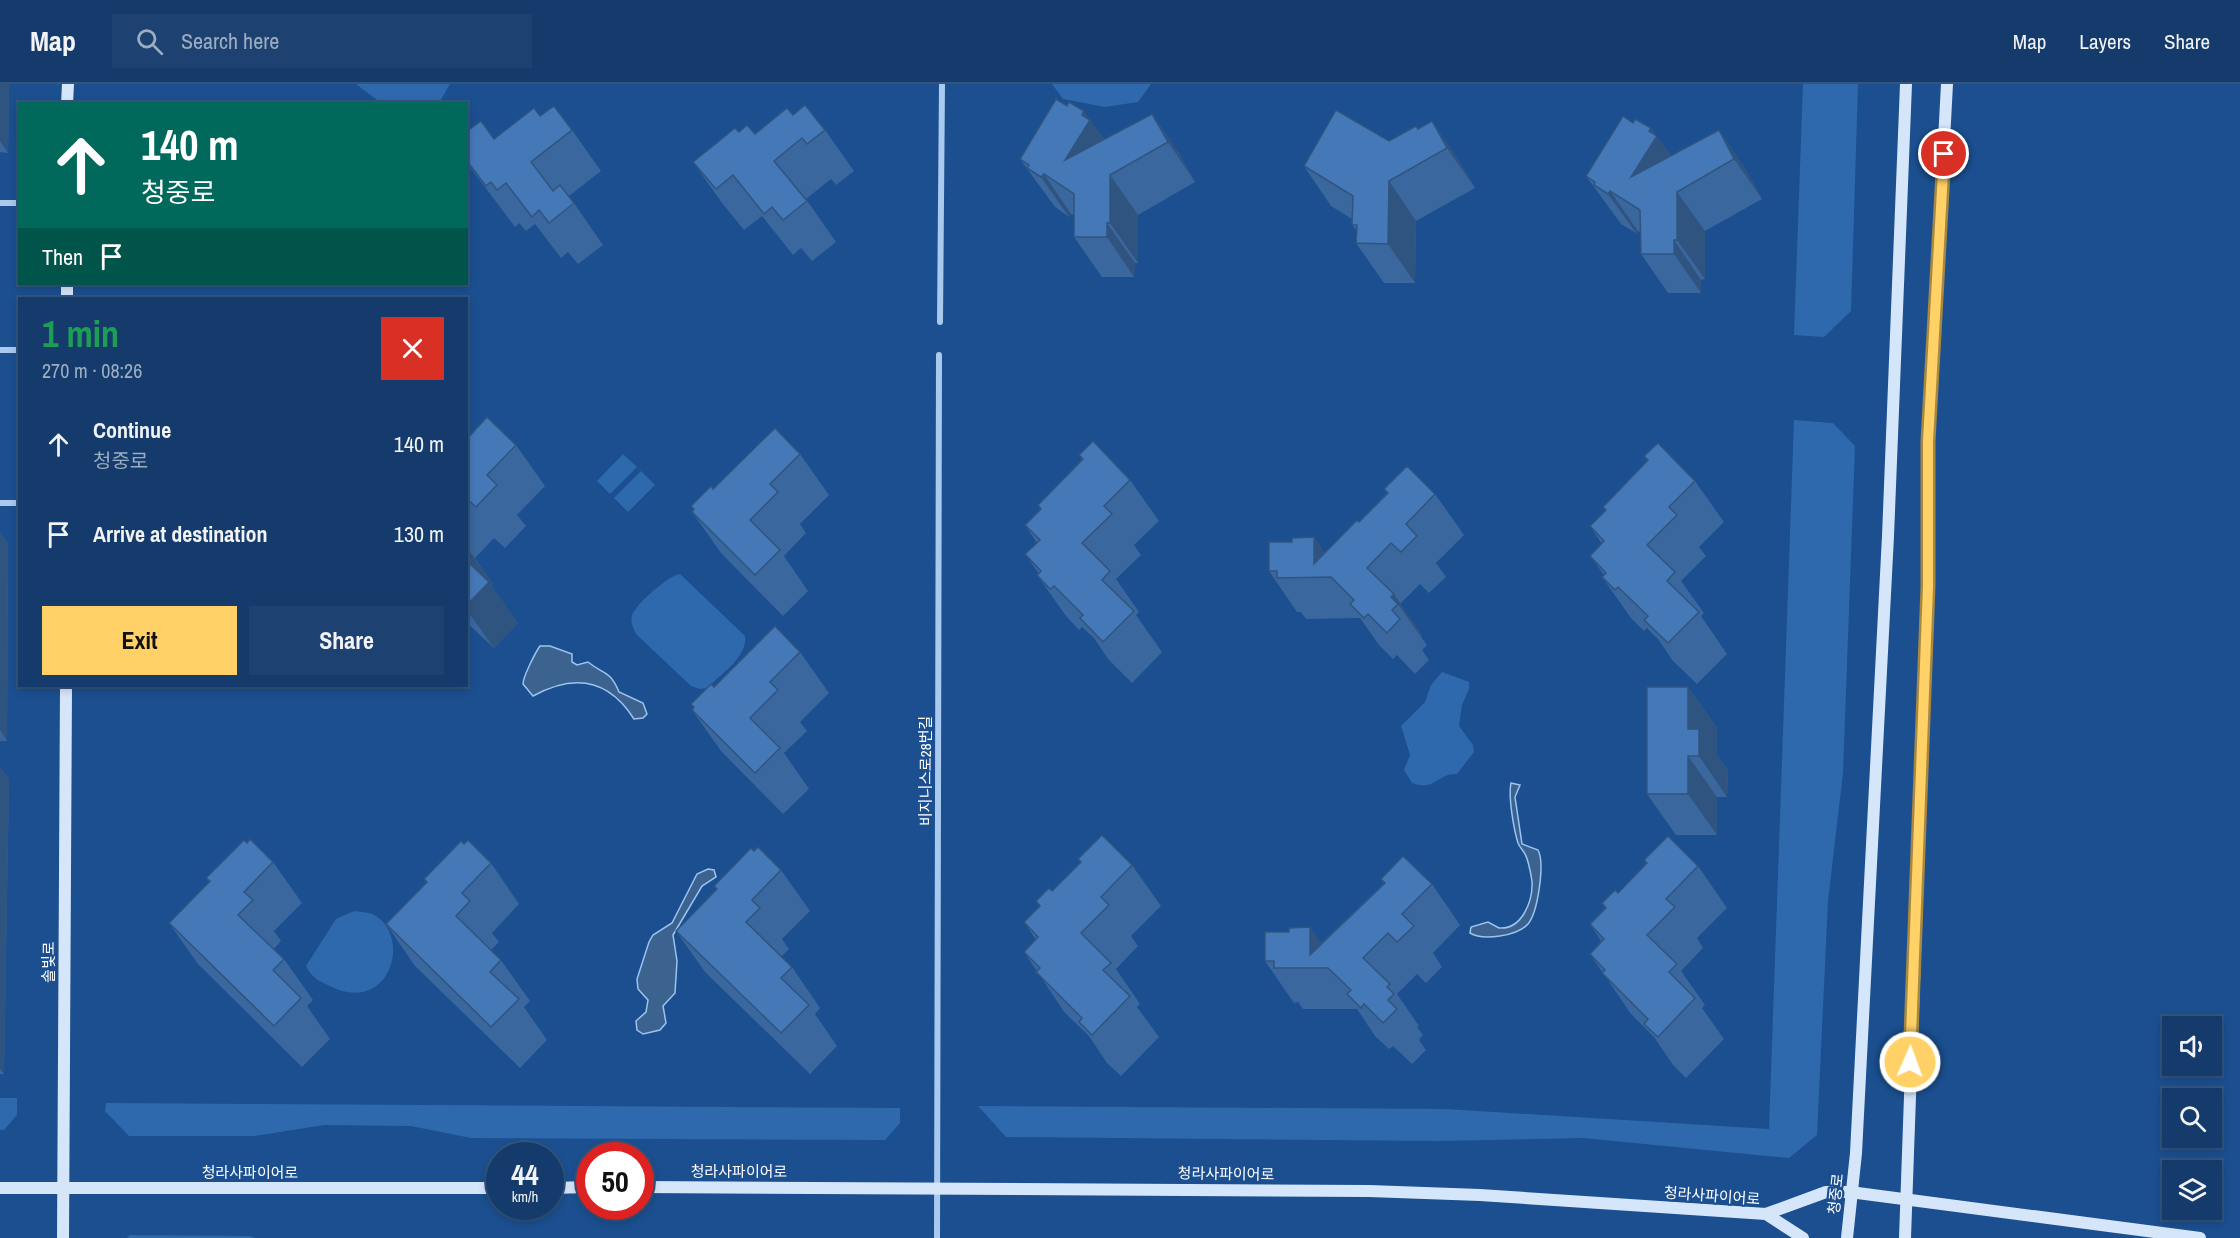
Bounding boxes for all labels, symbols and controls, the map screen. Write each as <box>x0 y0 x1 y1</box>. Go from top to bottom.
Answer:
search box <box>112 14 532 68</box>
text: Map <box>30 22 76 60</box>
icon: search <box>133 25 166 58</box>
text: Search here <box>181 26 279 56</box>
text: Map <box>2013 27 2046 56</box>
text: Layers <box>2079 27 2131 56</box>
text: Share <box>2164 27 2210 56</box>
text: 140 m <box>141 117 239 173</box>
icon: ahead <box>42 126 120 204</box>
pin <box>1918 128 1969 179</box>
icon: arrive <box>1927 137 1960 170</box>
text: 청중로 <box>141 174 216 210</box>
icon: arrive <box>95 240 128 273</box>
text: Then <box>42 242 83 272</box>
text: 1 min <box>42 310 119 358</box>
button: close <box>381 317 444 380</box>
text: 270 m · 08:26 <box>42 357 142 384</box>
text: Continue <box>93 415 171 445</box>
icon: ahead <box>42 428 75 461</box>
text: 140 m <box>394 429 444 459</box>
text: 청중로 <box>93 447 148 474</box>
icon: arrive <box>42 518 75 551</box>
text: Arrive at destination <box>93 519 267 549</box>
text: 130 m <box>394 519 444 549</box>
button: Exit <box>42 606 237 675</box>
button: Share <box>249 606 444 675</box>
street label: 비지니스로28번길 <box>915 716 936 826</box>
street label: 솔빛로 <box>38 941 59 983</box>
map controls <box>2162 1016 2222 1220</box>
button: sound <box>2162 1016 2222 1076</box>
position arrow <box>1878 1030 1942 1094</box>
button: search <box>2162 1088 2222 1148</box>
speed limit sign: 50 <box>576 1142 654 1220</box>
text: 44 <box>511 1154 539 1194</box>
button: layers <box>2162 1160 2222 1220</box>
street label: 청라사파이어로 <box>691 1161 787 1182</box>
street label: 청라사파이어로 <box>202 1162 298 1183</box>
street label: 청라사파이어로 <box>1178 1162 1274 1185</box>
street label: 청중로 <box>1823 1172 1848 1216</box>
street label: 청라사파이어로 <box>1663 1182 1761 1209</box>
text: km/h <box>512 1186 538 1207</box>

